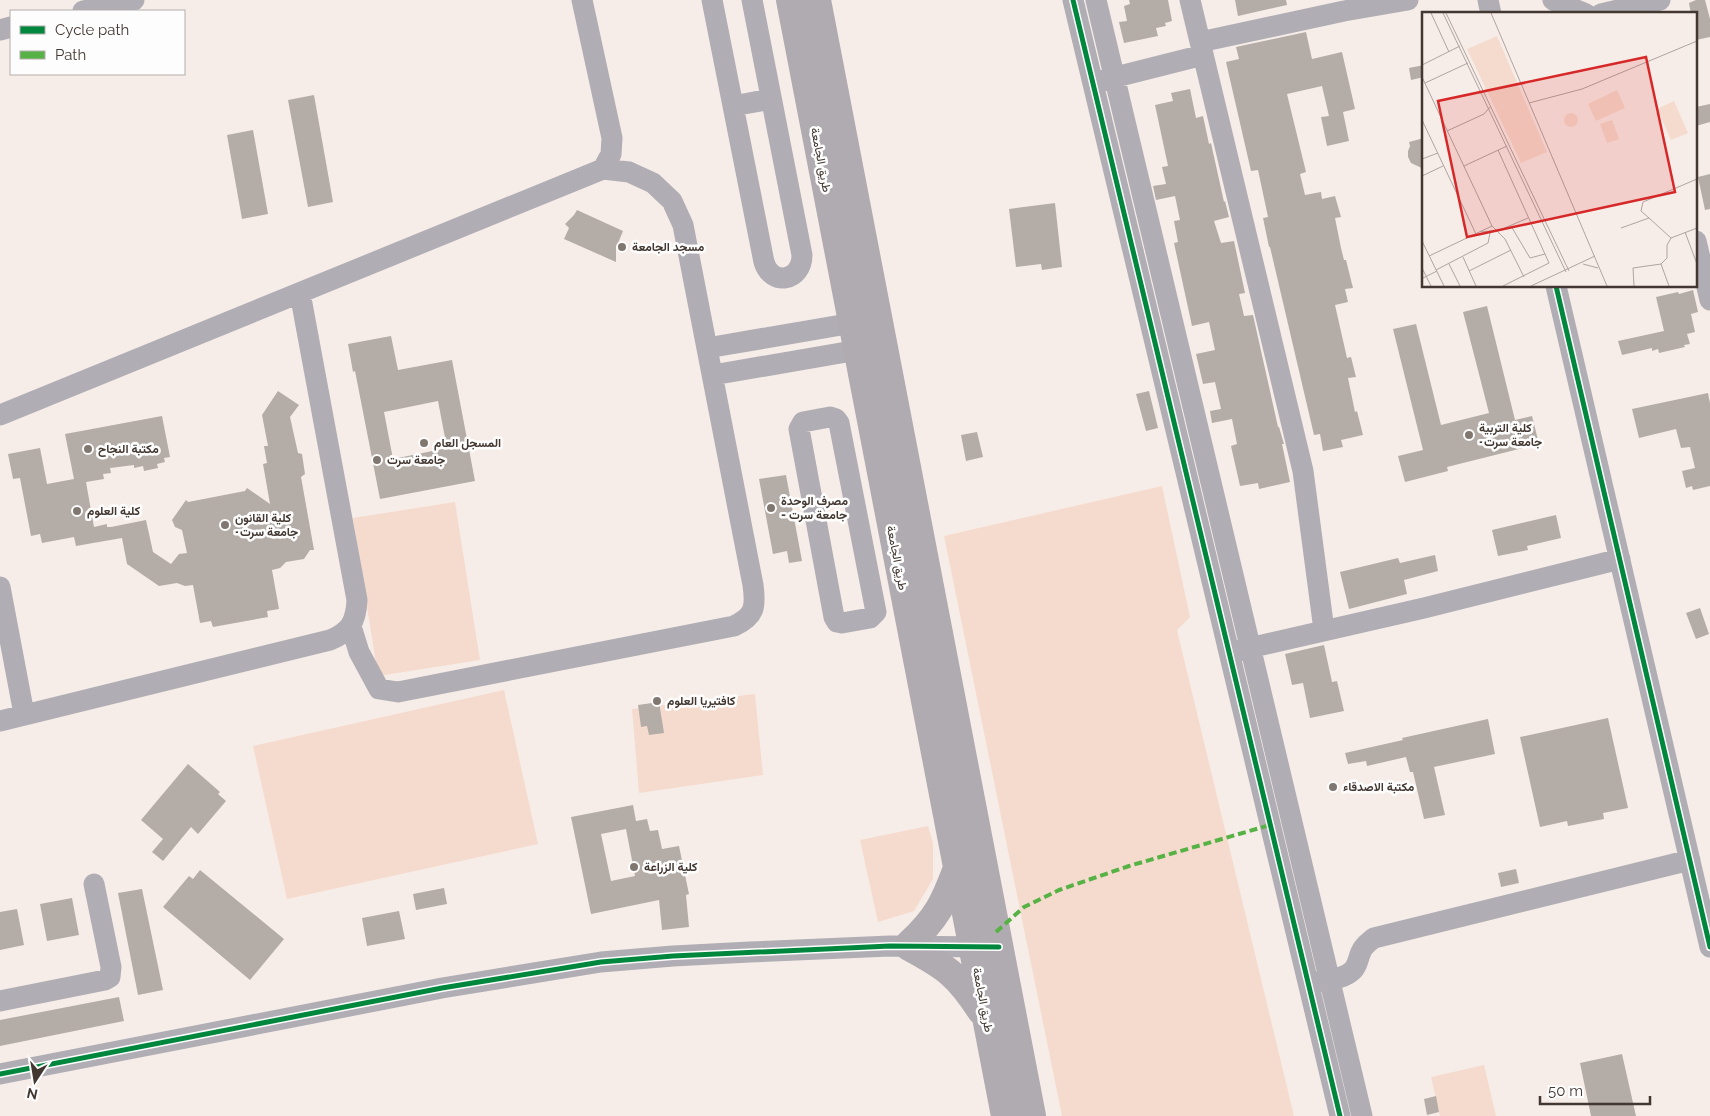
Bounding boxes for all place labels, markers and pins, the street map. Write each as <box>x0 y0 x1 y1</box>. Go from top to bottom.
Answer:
place label: مسجد الجامعة <box>632 240 705 254</box>
marker: مسجد الجامعة <box>616 241 628 253</box>
place label: كلية التربية -جامعة سرت <box>1479 421 1542 450</box>
marker: كلية التربية -جامعة سرت <box>1463 429 1475 441</box>
place label: المسجل العام <box>434 436 501 451</box>
marker: المسجل العام <box>418 437 430 449</box>
place label: مكتبة النجاح <box>98 442 159 457</box>
marker: مكتبة النجاح <box>82 443 94 455</box>
place label: جامعة سرت <box>387 453 445 468</box>
marker: جامعة سرت <box>371 454 383 466</box>
place label: مصرف الوحدة - جامعة سرت <box>781 494 848 523</box>
marker: مصرف الوحدة - جامعة سرت <box>765 502 777 514</box>
place label: كلية العلوم <box>87 504 141 519</box>
marker: كلية العلوم <box>71 505 83 517</box>
place label: كلية القانون -جامعة سرت <box>235 511 298 540</box>
marker: كلية القانون -جامعة سرت <box>219 519 231 531</box>
place label: كافتيريا العلوم <box>667 694 736 709</box>
marker: كافتيريا العلوم <box>651 695 663 707</box>
place label: مكتبة الاصدقاء <box>1343 780 1415 794</box>
marker: مكتبة الاصدقاء <box>1327 781 1339 793</box>
place label: كلية الزراعة <box>644 860 698 875</box>
marker: كلية الزراعة <box>628 861 640 873</box>

